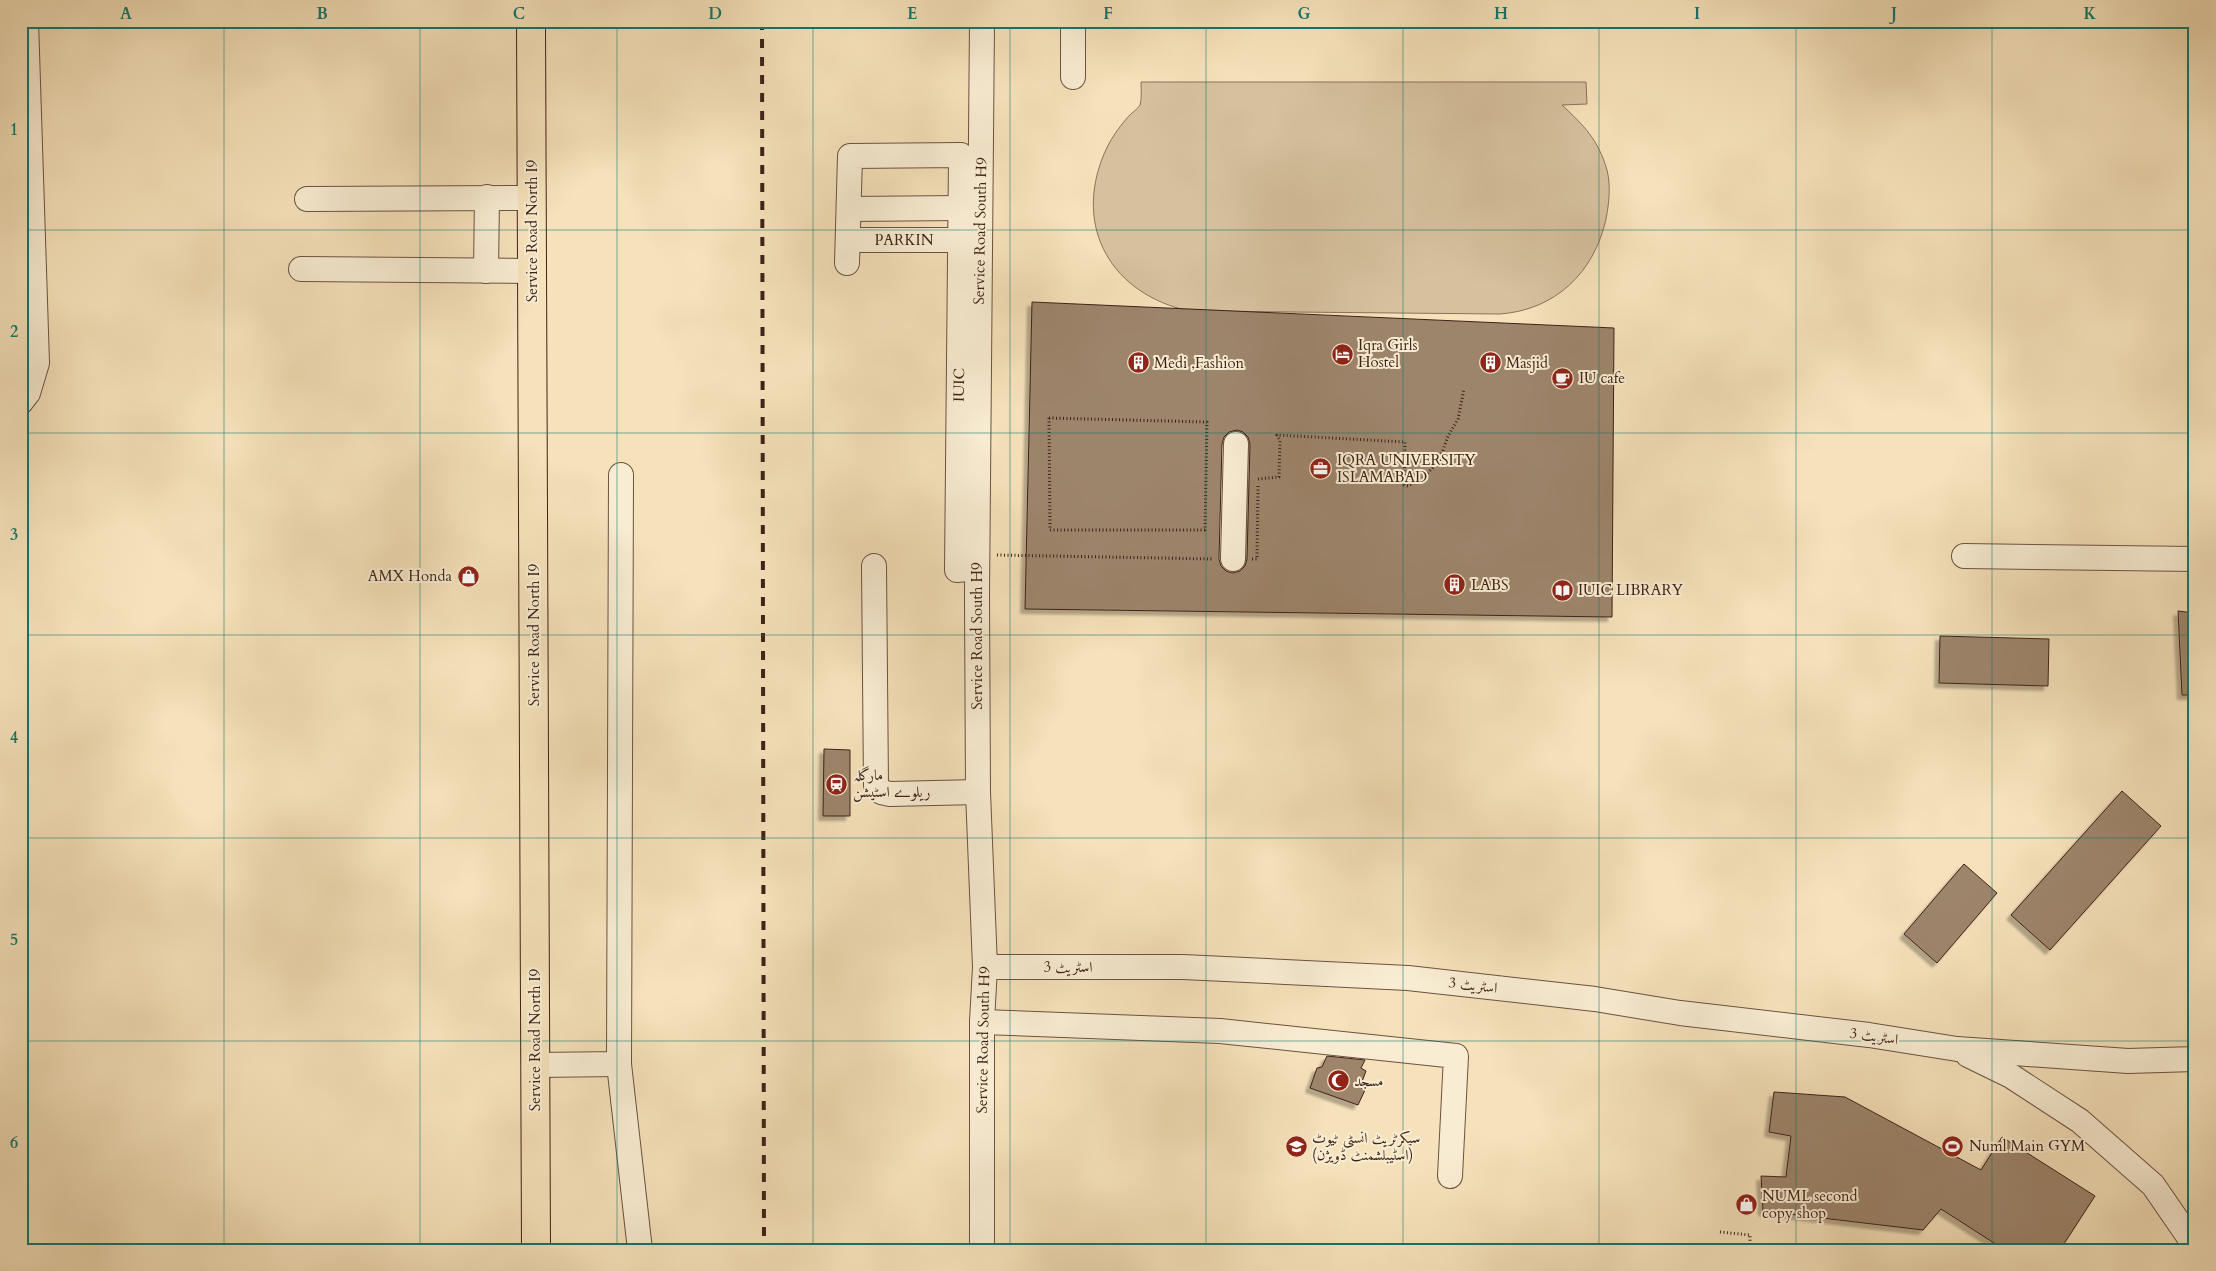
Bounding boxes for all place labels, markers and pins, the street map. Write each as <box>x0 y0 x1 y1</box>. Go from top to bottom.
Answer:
place label: Iqra Girls Hostel <box>1358 335 1418 372</box>
hotel icon: Iqra Girls Hostel <box>1330 342 1354 366</box>
building icon: Medi ,Fashion <box>1126 351 1150 375</box>
building icon: Masjid <box>1478 351 1502 375</box>
place label: Medi ,Fashion <box>1154 353 1245 373</box>
place label: Masjid <box>1506 353 1548 373</box>
cafe icon: IU cafe <box>1551 366 1575 390</box>
place label: IU cafe <box>1579 368 1625 388</box>
place label: IQRA UNIVERSITY ISLAMABAD <box>1337 450 1477 487</box>
office icon: IQRA UNIVERSITY ISLAMABAD <box>1309 457 1333 481</box>
shop icon: AMX Honda <box>456 564 480 588</box>
place label: AMX Honda <box>368 566 453 586</box>
building icon: LABS <box>1443 573 1467 597</box>
place label: LABS <box>1471 575 1508 595</box>
library icon: IUIC LIBRARY <box>1550 578 1574 602</box>
place label: IUIC LIBRARY <box>1578 580 1684 600</box>
place label: مارگلہ ریلوے اسٹیشن <box>853 765 931 802</box>
station icon: مارگلہ ریلوے اسٹیشن <box>825 772 849 796</box>
mosque icon: مسجد <box>1326 1069 1350 1093</box>
place label: مسجد <box>1354 1071 1383 1091</box>
place label: سیکرٹریٹ انسٹی ٹیوٹ (اسٹیبلشمنٹ ڈویژن) <box>1312 1128 1420 1165</box>
sports icon: Numl Main GYM <box>1941 1134 1965 1158</box>
school or university icon: سیکرٹریٹ انسٹی ٹیوٹ (اسٹیبلشمنٹ ڈویژن) <box>1284 1135 1308 1159</box>
place label: Numl Main GYM <box>1969 1136 2085 1156</box>
place label: NUML second copy shop <box>1762 1186 1858 1223</box>
shop icon: NUML second copy shop <box>1734 1193 1758 1217</box>

